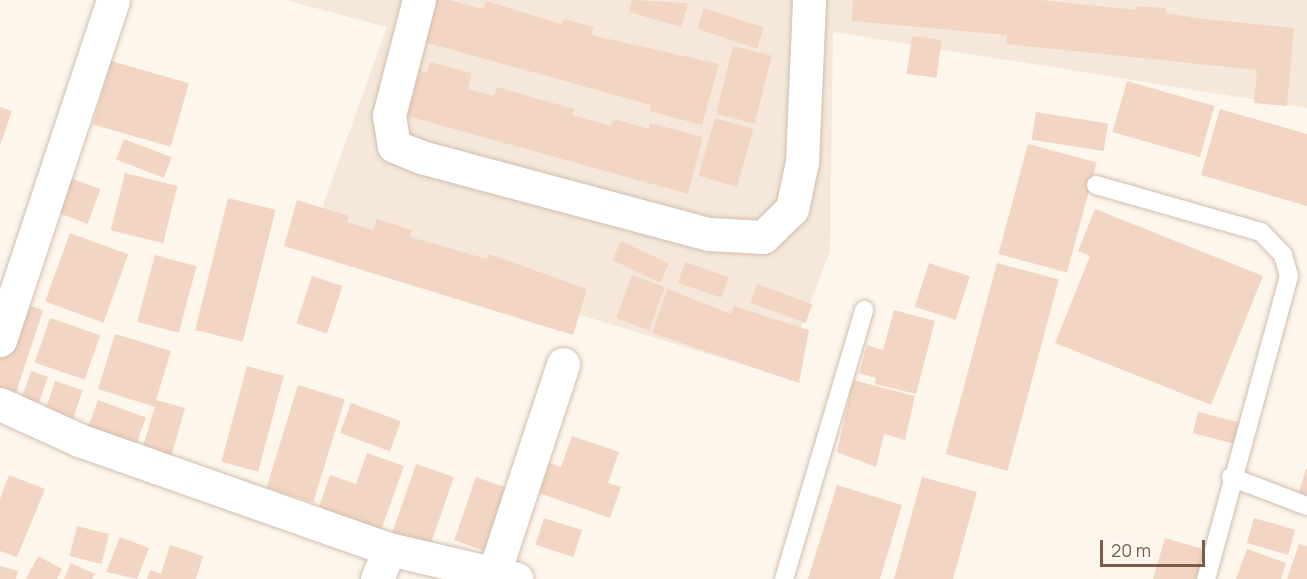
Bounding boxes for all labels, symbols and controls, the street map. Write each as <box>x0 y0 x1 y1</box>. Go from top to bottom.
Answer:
scale bar <box>1103 528 1208 566</box>
text: 20 m <box>1111 538 1151 562</box>

